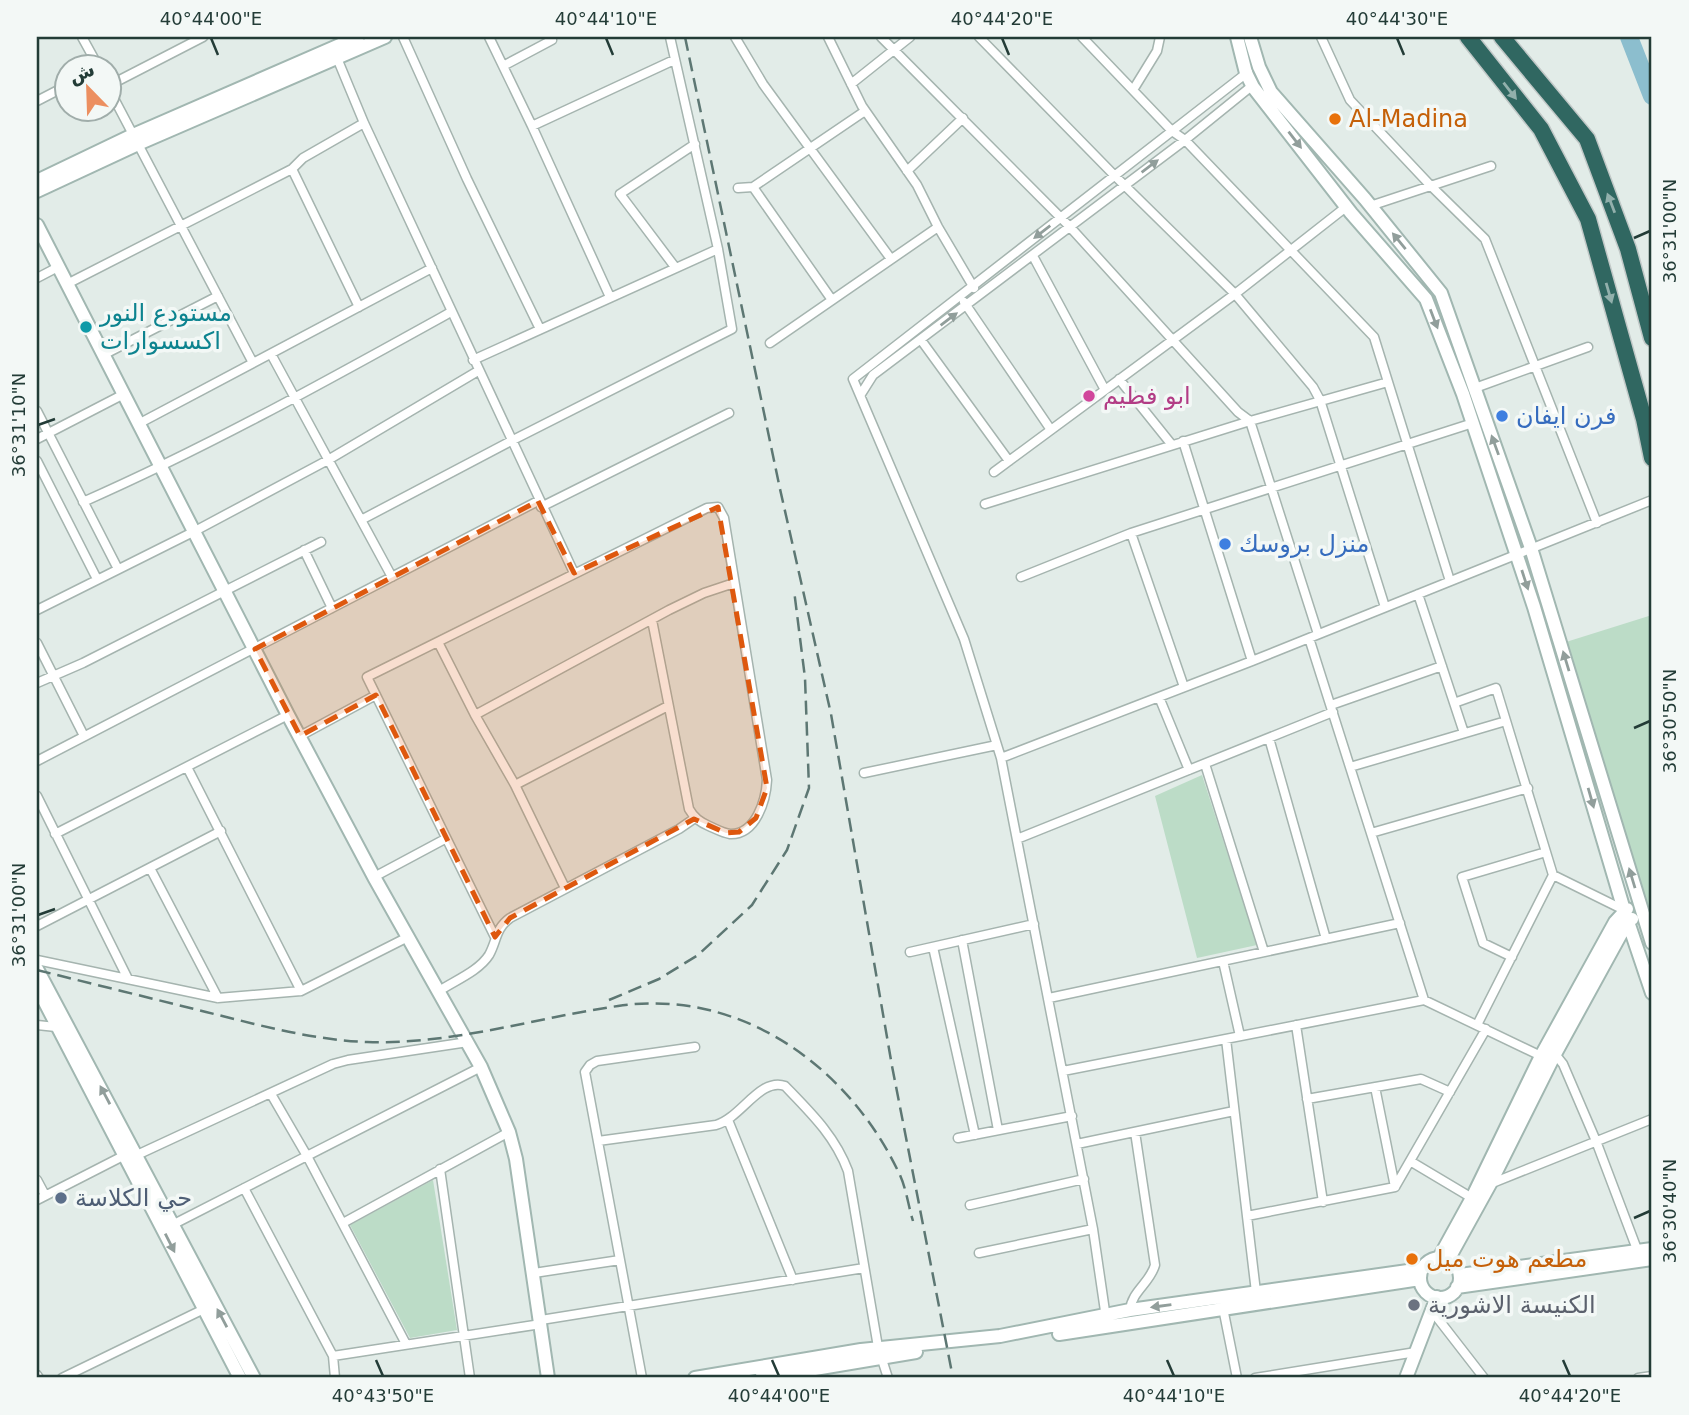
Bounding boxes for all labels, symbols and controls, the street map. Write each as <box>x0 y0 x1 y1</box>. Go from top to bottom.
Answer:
text: 40°44'00"E <box>160 8 262 29</box>
text: 40°44'10"E <box>555 8 657 29</box>
text: 40°44'20"E <box>951 8 1053 29</box>
text: 40°44'30"E <box>1346 8 1448 29</box>
north arrow <box>52 52 122 122</box>
text: ش <box>65 57 98 89</box>
one-way arrow <box>1503 81 1518 99</box>
place label: Al-Madina <box>1349 105 1468 133</box>
marker: Al-Madina <box>1327 111 1343 127</box>
one-way arrow <box>1287 131 1302 149</box>
one-way arrow <box>1141 159 1159 173</box>
text: 36°31'00"N <box>1659 179 1680 283</box>
one-way arrow <box>1605 192 1616 213</box>
one-way arrow <box>1033 225 1051 240</box>
one-way arrow <box>1392 233 1407 250</box>
one-way arrow <box>1604 283 1614 304</box>
place label: مستودع النور اكسسوارات <box>99 299 232 355</box>
one-way arrow <box>1428 309 1439 330</box>
one-way arrow <box>940 312 958 326</box>
marker: مستودع النور اكسسوارات <box>78 319 94 335</box>
text: 36°31'10"N <box>8 373 29 477</box>
place label: ابو فطيم <box>1103 382 1191 410</box>
marker: ابو فطيم <box>1081 388 1097 404</box>
place label: فرن ايفان <box>1516 402 1616 430</box>
marker: فرن ايفان <box>1494 408 1510 424</box>
one-way arrow <box>1489 434 1500 455</box>
place label: منزل بروسك <box>1239 530 1369 558</box>
marker: منزل بروسك <box>1217 536 1233 552</box>
one-way arrow <box>1520 569 1531 590</box>
one-way arrow <box>1560 650 1570 671</box>
text: 36°30'50"N <box>1659 669 1680 773</box>
one-way arrow <box>1586 788 1596 809</box>
text: 36°31'00"N <box>8 863 29 967</box>
one-way arrow <box>1627 867 1637 888</box>
one-way arrow <box>100 1084 112 1104</box>
text: 36°30'40"N <box>1659 1159 1680 1263</box>
place label: حي الكلاسة <box>75 1184 192 1212</box>
marker: حي الكلاسة <box>53 1190 69 1206</box>
one-way arrow <box>165 1233 176 1253</box>
place label: مطعم هوت ميل <box>1426 1245 1587 1273</box>
marker: مطعم هوت ميل <box>1404 1251 1420 1267</box>
place label: الكنيسة الاشورية <box>1428 1291 1596 1319</box>
marker: الكنيسة الاشورية <box>1406 1297 1422 1313</box>
one-way arrow <box>1150 1301 1172 1312</box>
one-way arrow <box>217 1308 228 1328</box>
text: 40°43'50"E <box>332 1385 434 1406</box>
text: 40°44'00"E <box>728 1385 830 1406</box>
text: 40°44'10"E <box>1123 1385 1225 1406</box>
text: 40°44'20"E <box>1519 1385 1621 1406</box>

